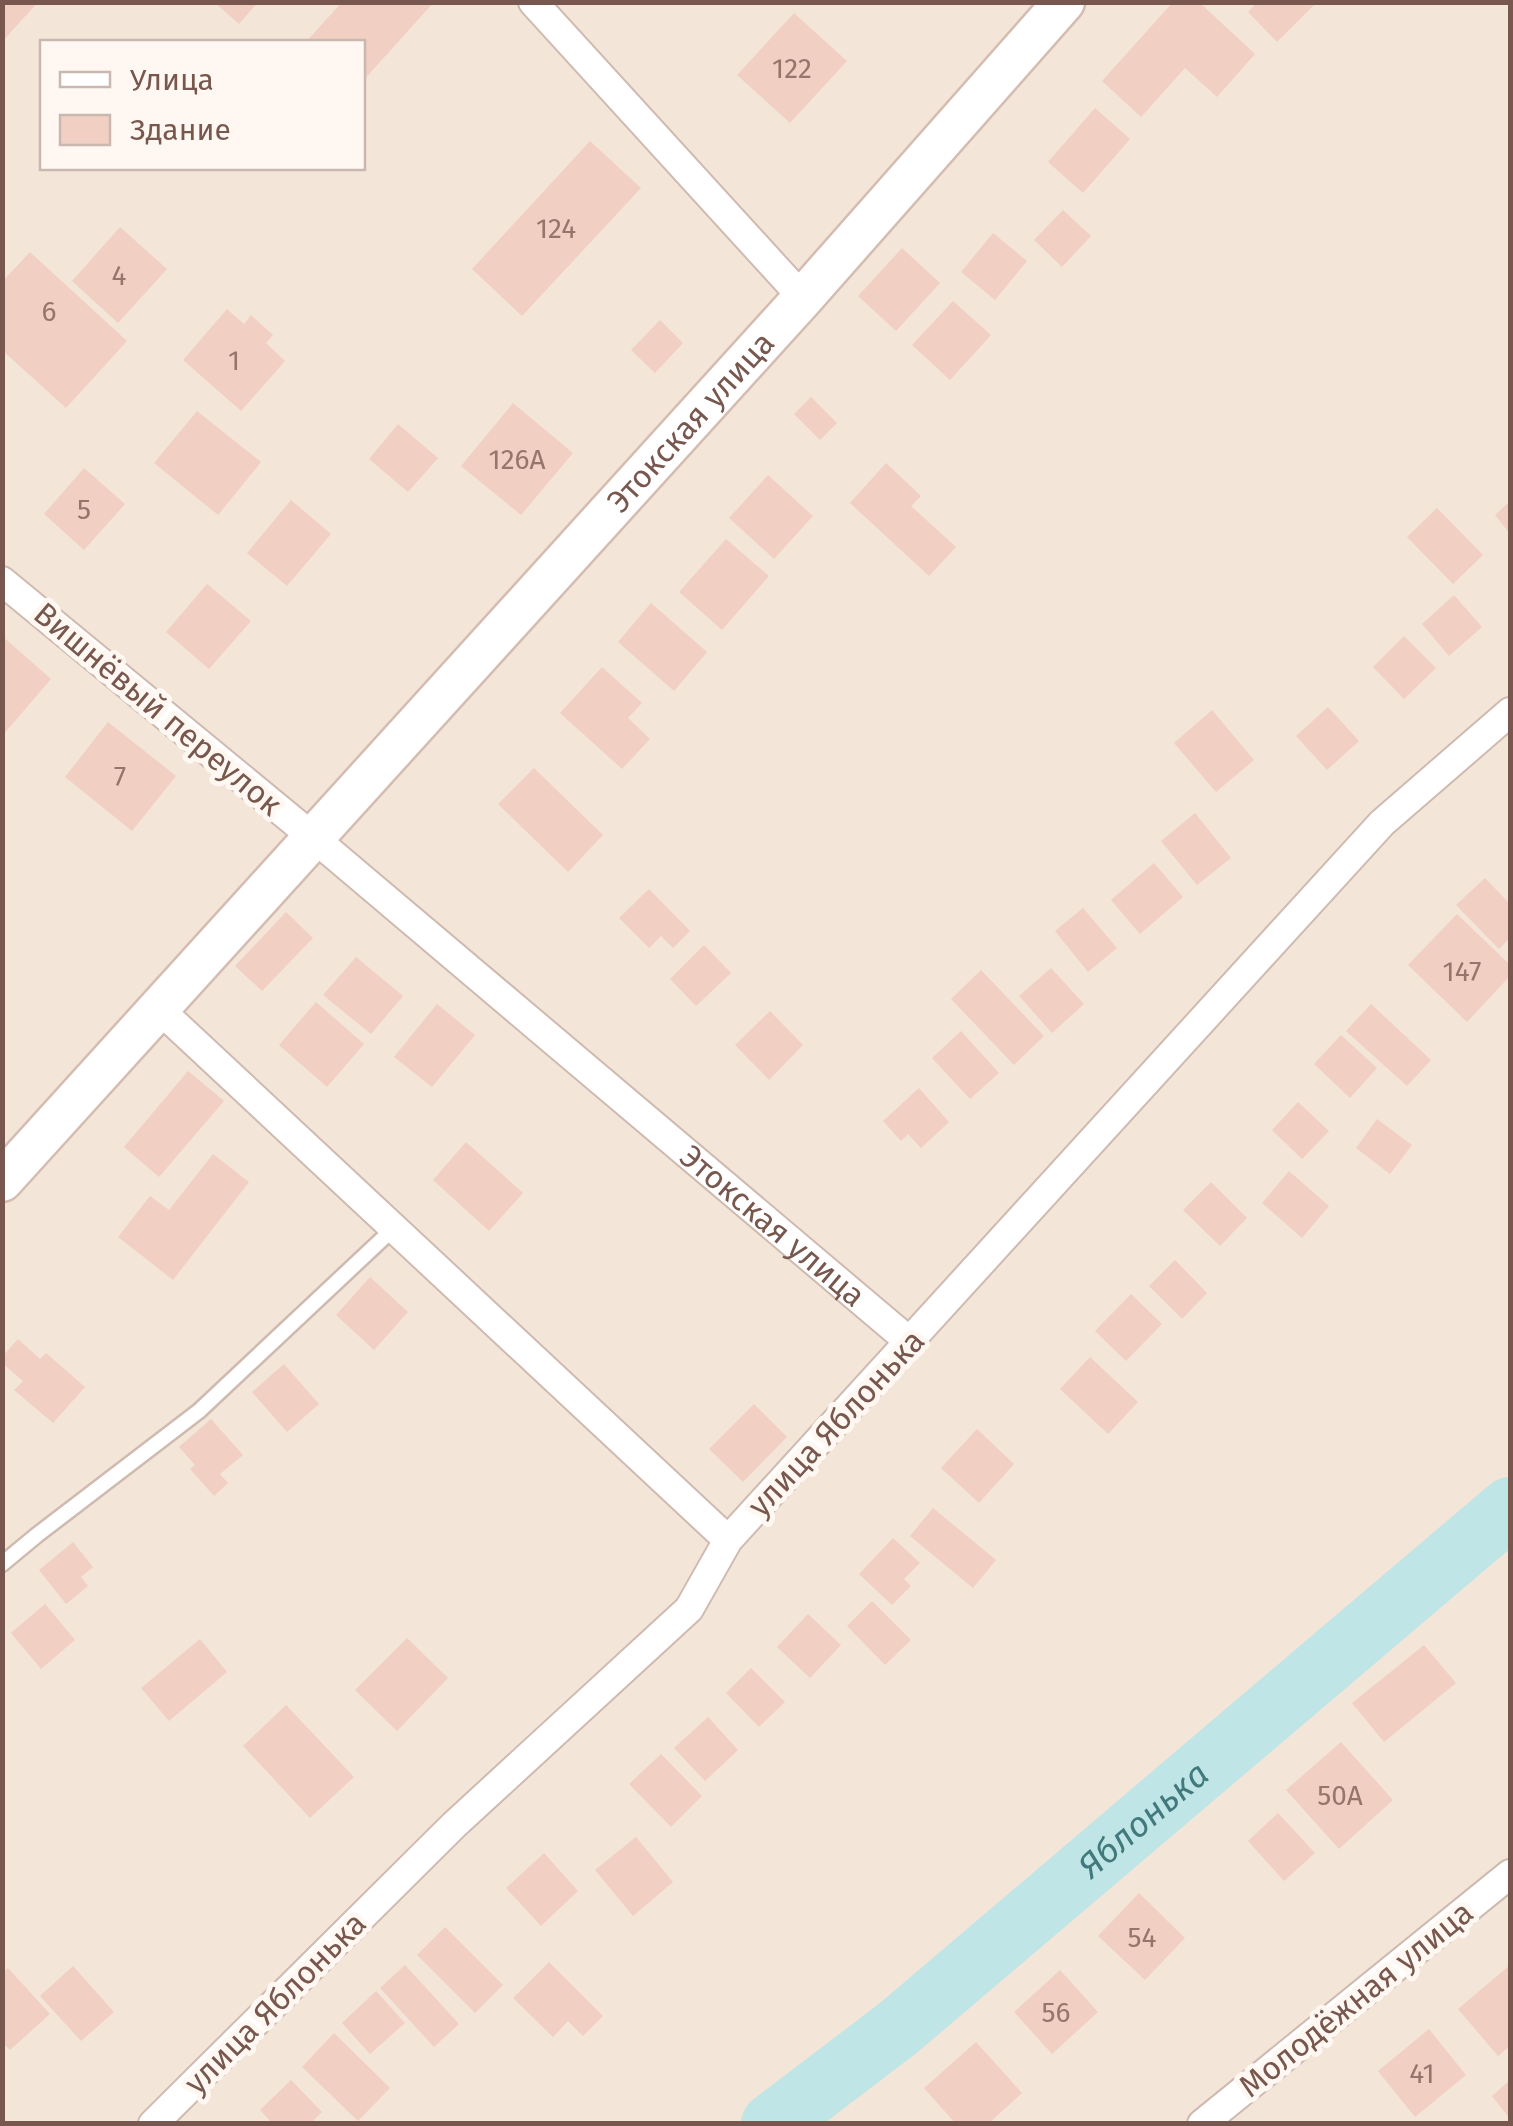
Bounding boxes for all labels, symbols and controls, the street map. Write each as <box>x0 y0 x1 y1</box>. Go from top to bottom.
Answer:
legend <box>40 40 365 170</box>
house number: 122 <box>772 52 812 85</box>
text: Улица <box>130 62 214 98</box>
text: Здание <box>130 112 231 148</box>
house number: 124 <box>536 212 576 245</box>
house number: 4 <box>112 259 127 292</box>
house number: 6 <box>42 295 56 328</box>
street label: Этокская улица <box>599 324 782 520</box>
house number: 1 <box>228 344 240 377</box>
house number: 126А <box>489 443 545 476</box>
house number: 5 <box>77 493 91 526</box>
street label: Вишнёвый переулок <box>26 594 290 824</box>
house number: 7 <box>114 760 126 793</box>
house number: 147 <box>1443 955 1481 988</box>
street label: Этокская улица <box>673 1137 873 1315</box>
street label: улица Яблонька <box>740 1322 932 1524</box>
water label: Яблонька <box>1069 1753 1217 1888</box>
house number: 50А <box>1317 1779 1363 1812</box>
street label: Молодёжная улица <box>1231 1893 1481 2105</box>
street label: улица Яблонька <box>176 1904 374 2102</box>
house number: 54 <box>1128 1921 1157 1954</box>
house number: 56 <box>1042 1996 1070 2029</box>
house number: 41 <box>1409 2057 1435 2090</box>

